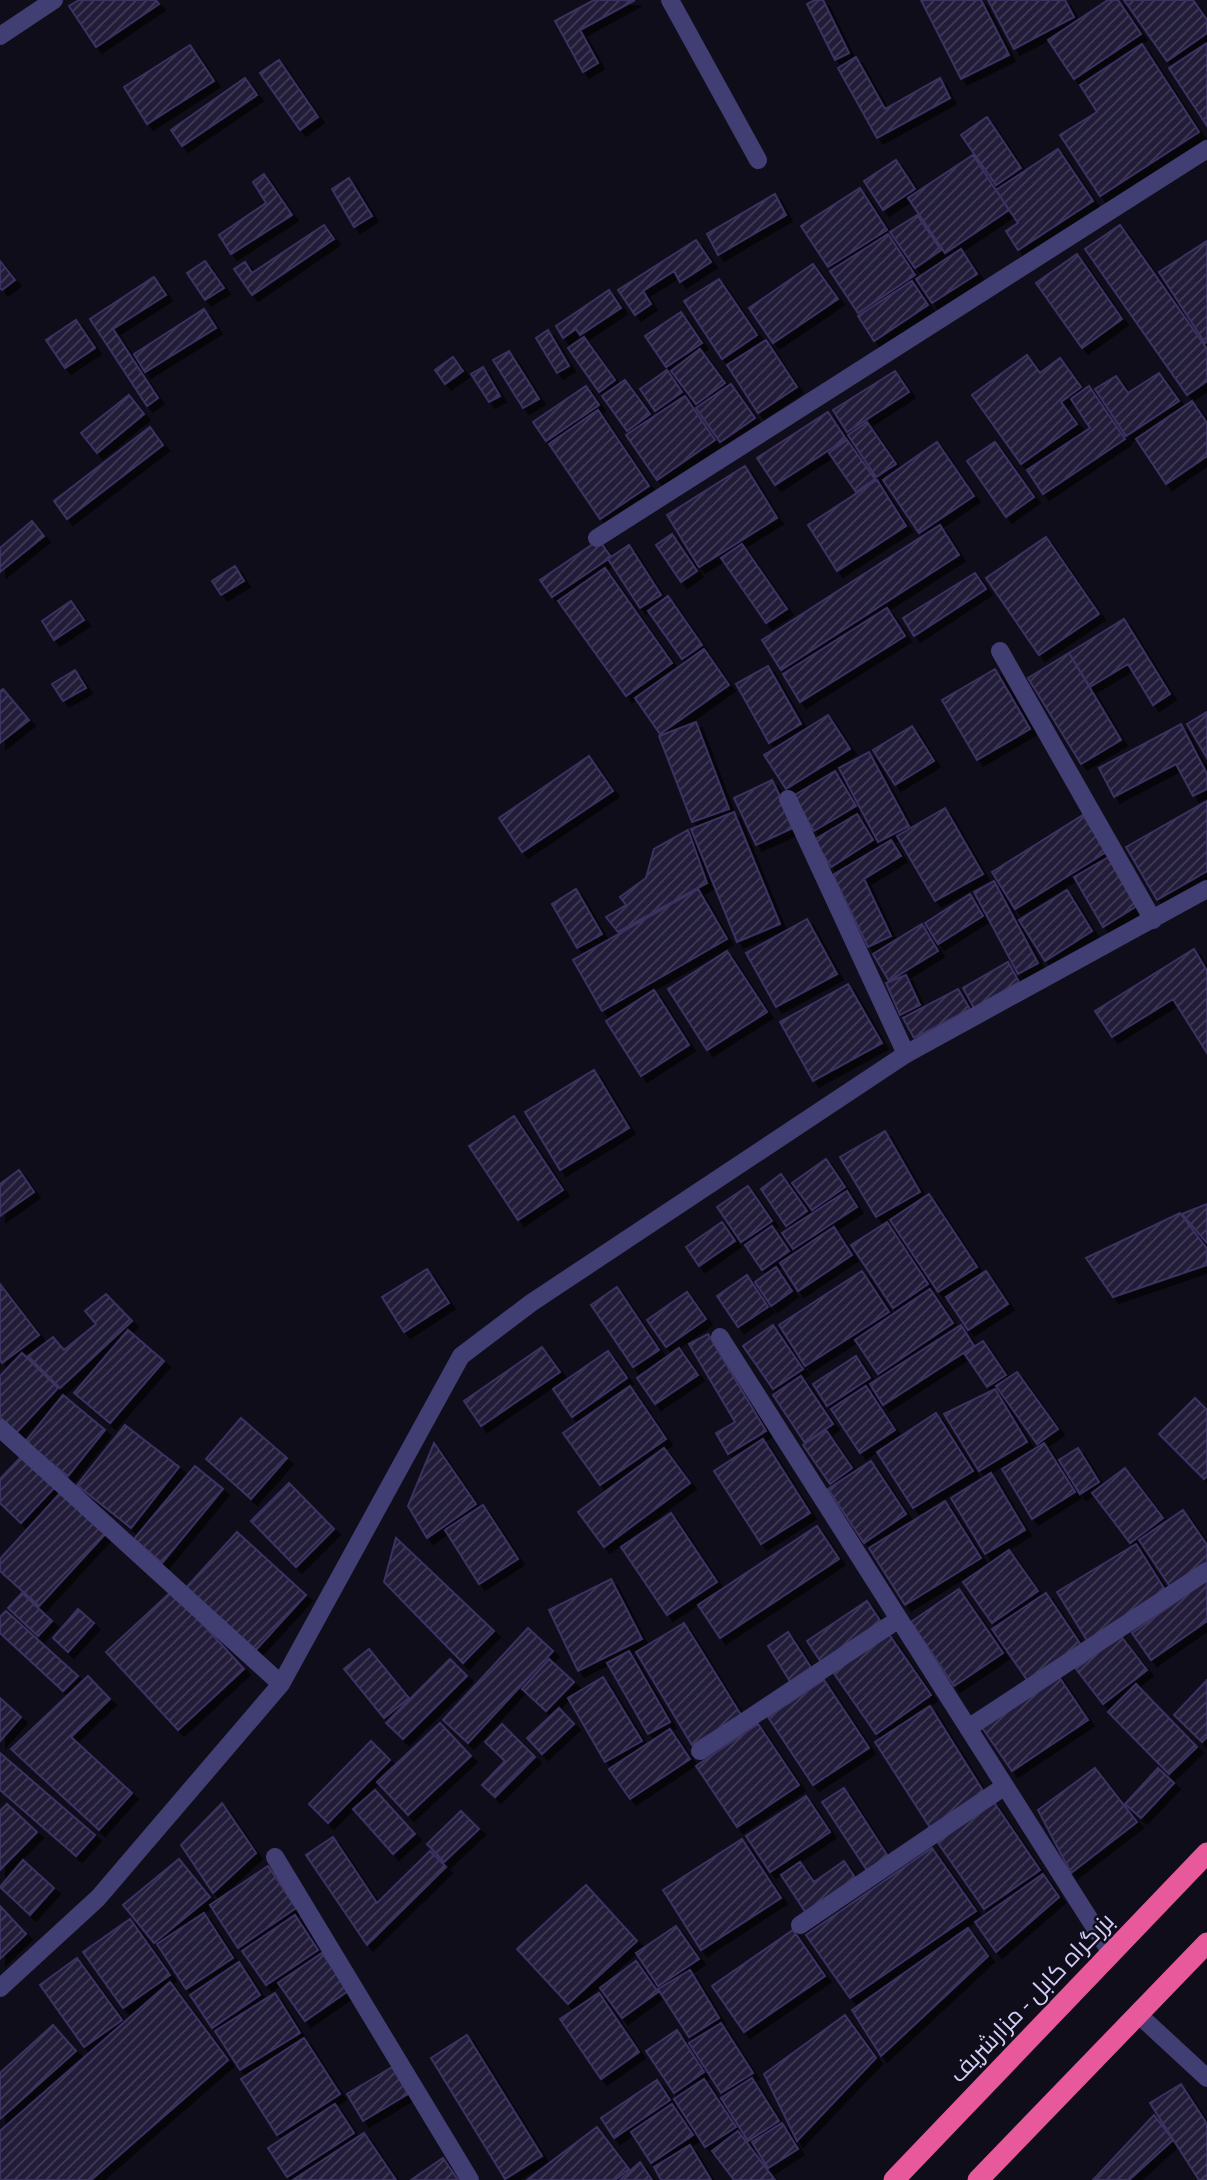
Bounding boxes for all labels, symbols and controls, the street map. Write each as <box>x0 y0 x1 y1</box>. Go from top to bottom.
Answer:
street label: بزرگراه کابل - مزارشریف <box>941 1905 1123 2091</box>

